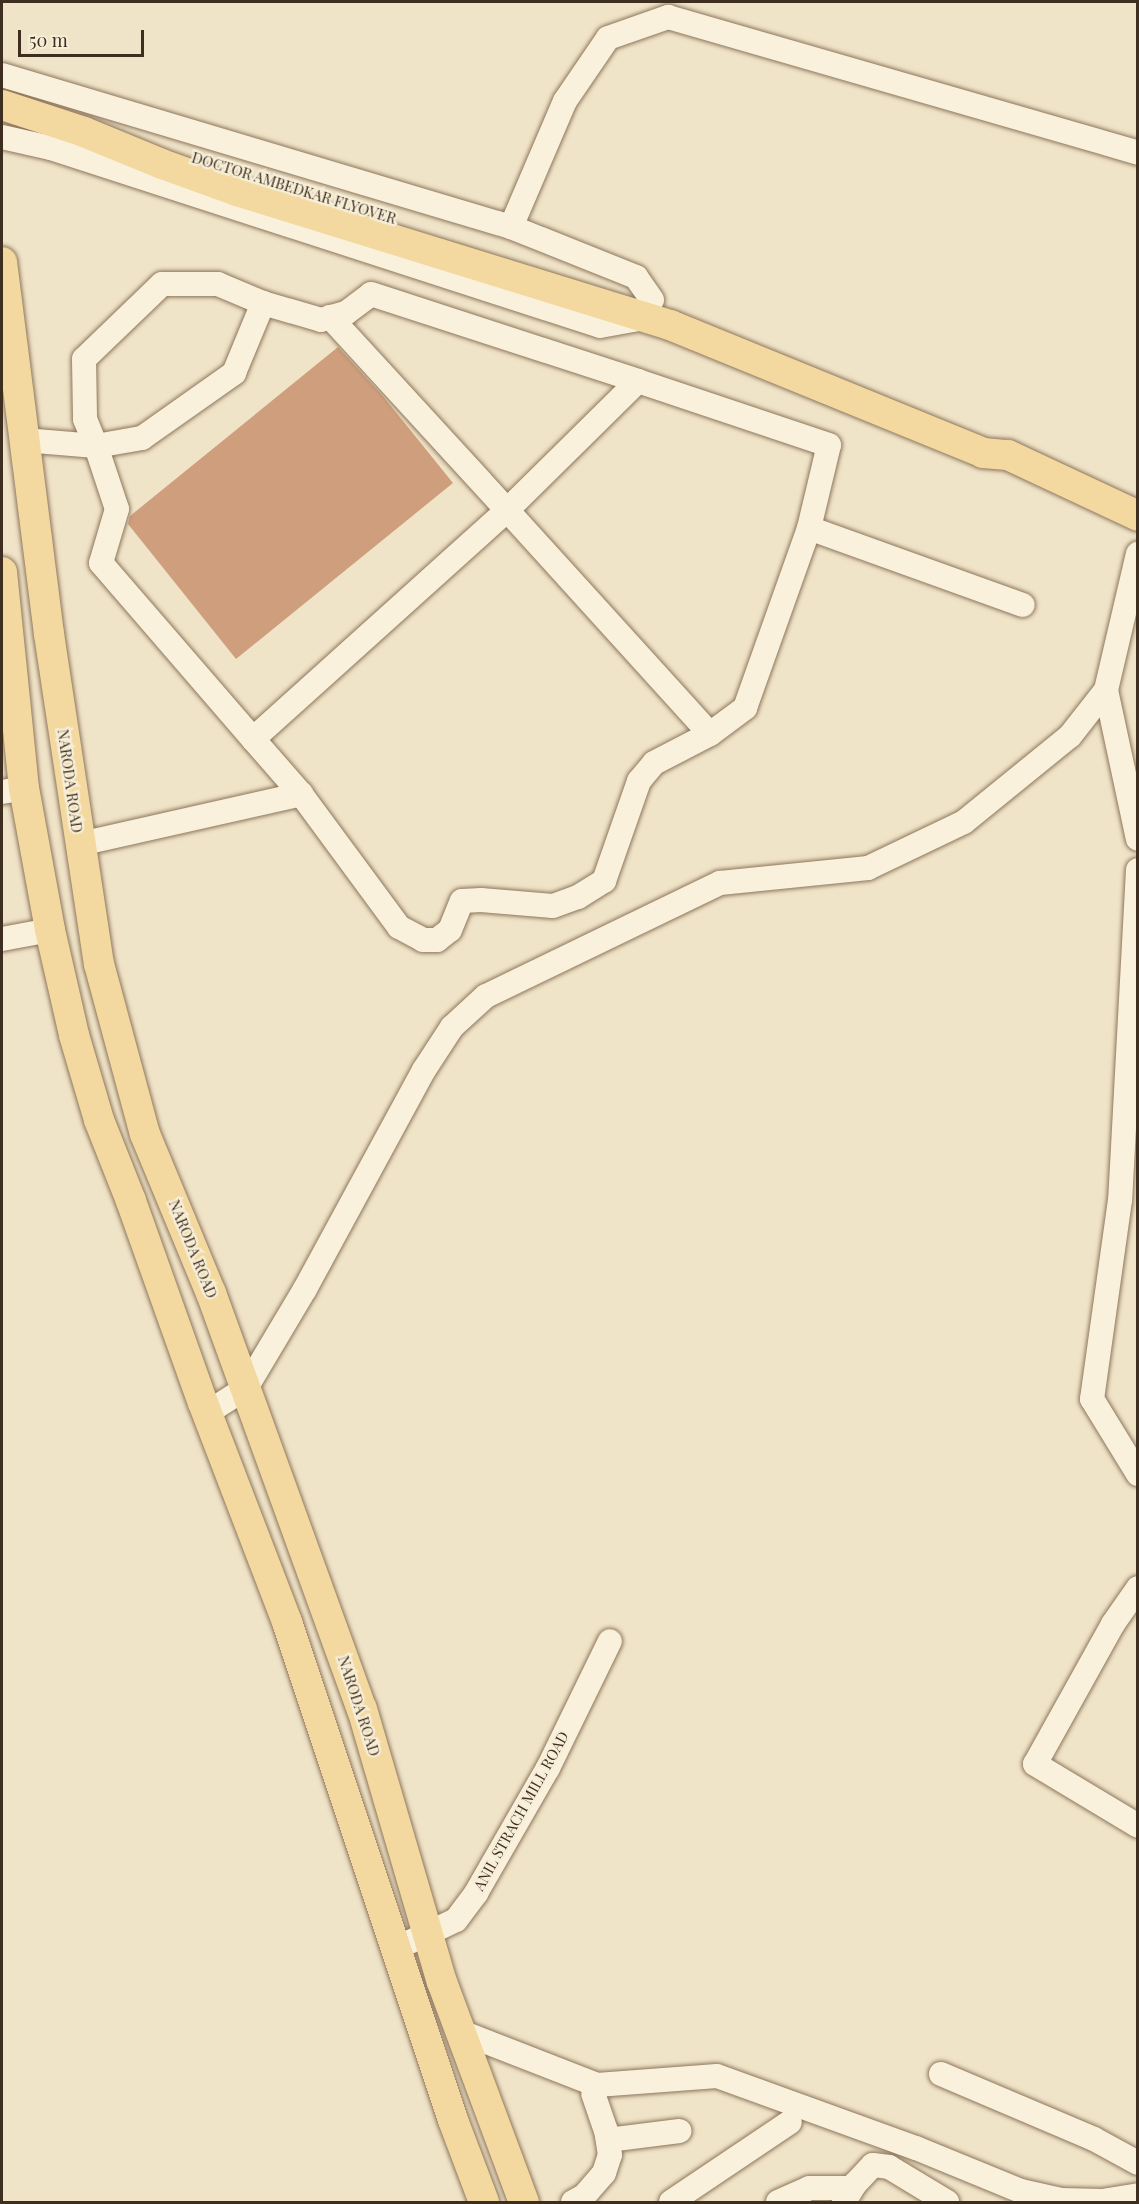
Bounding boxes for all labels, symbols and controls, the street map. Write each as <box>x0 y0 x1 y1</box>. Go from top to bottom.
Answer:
scale bar <box>21 18 147 56</box>
text: 50 m <box>29 28 68 52</box>
street label: DOCTOR AMBEDKAR FLYOVER <box>189 148 399 228</box>
street label: NARODA ROAD <box>54 728 86 834</box>
street label: NARODA ROAD <box>165 1197 221 1301</box>
street label: NARODA ROAD <box>334 1653 384 1759</box>
street label: ANIL STRACH MILL ROAD <box>470 1728 572 1894</box>

